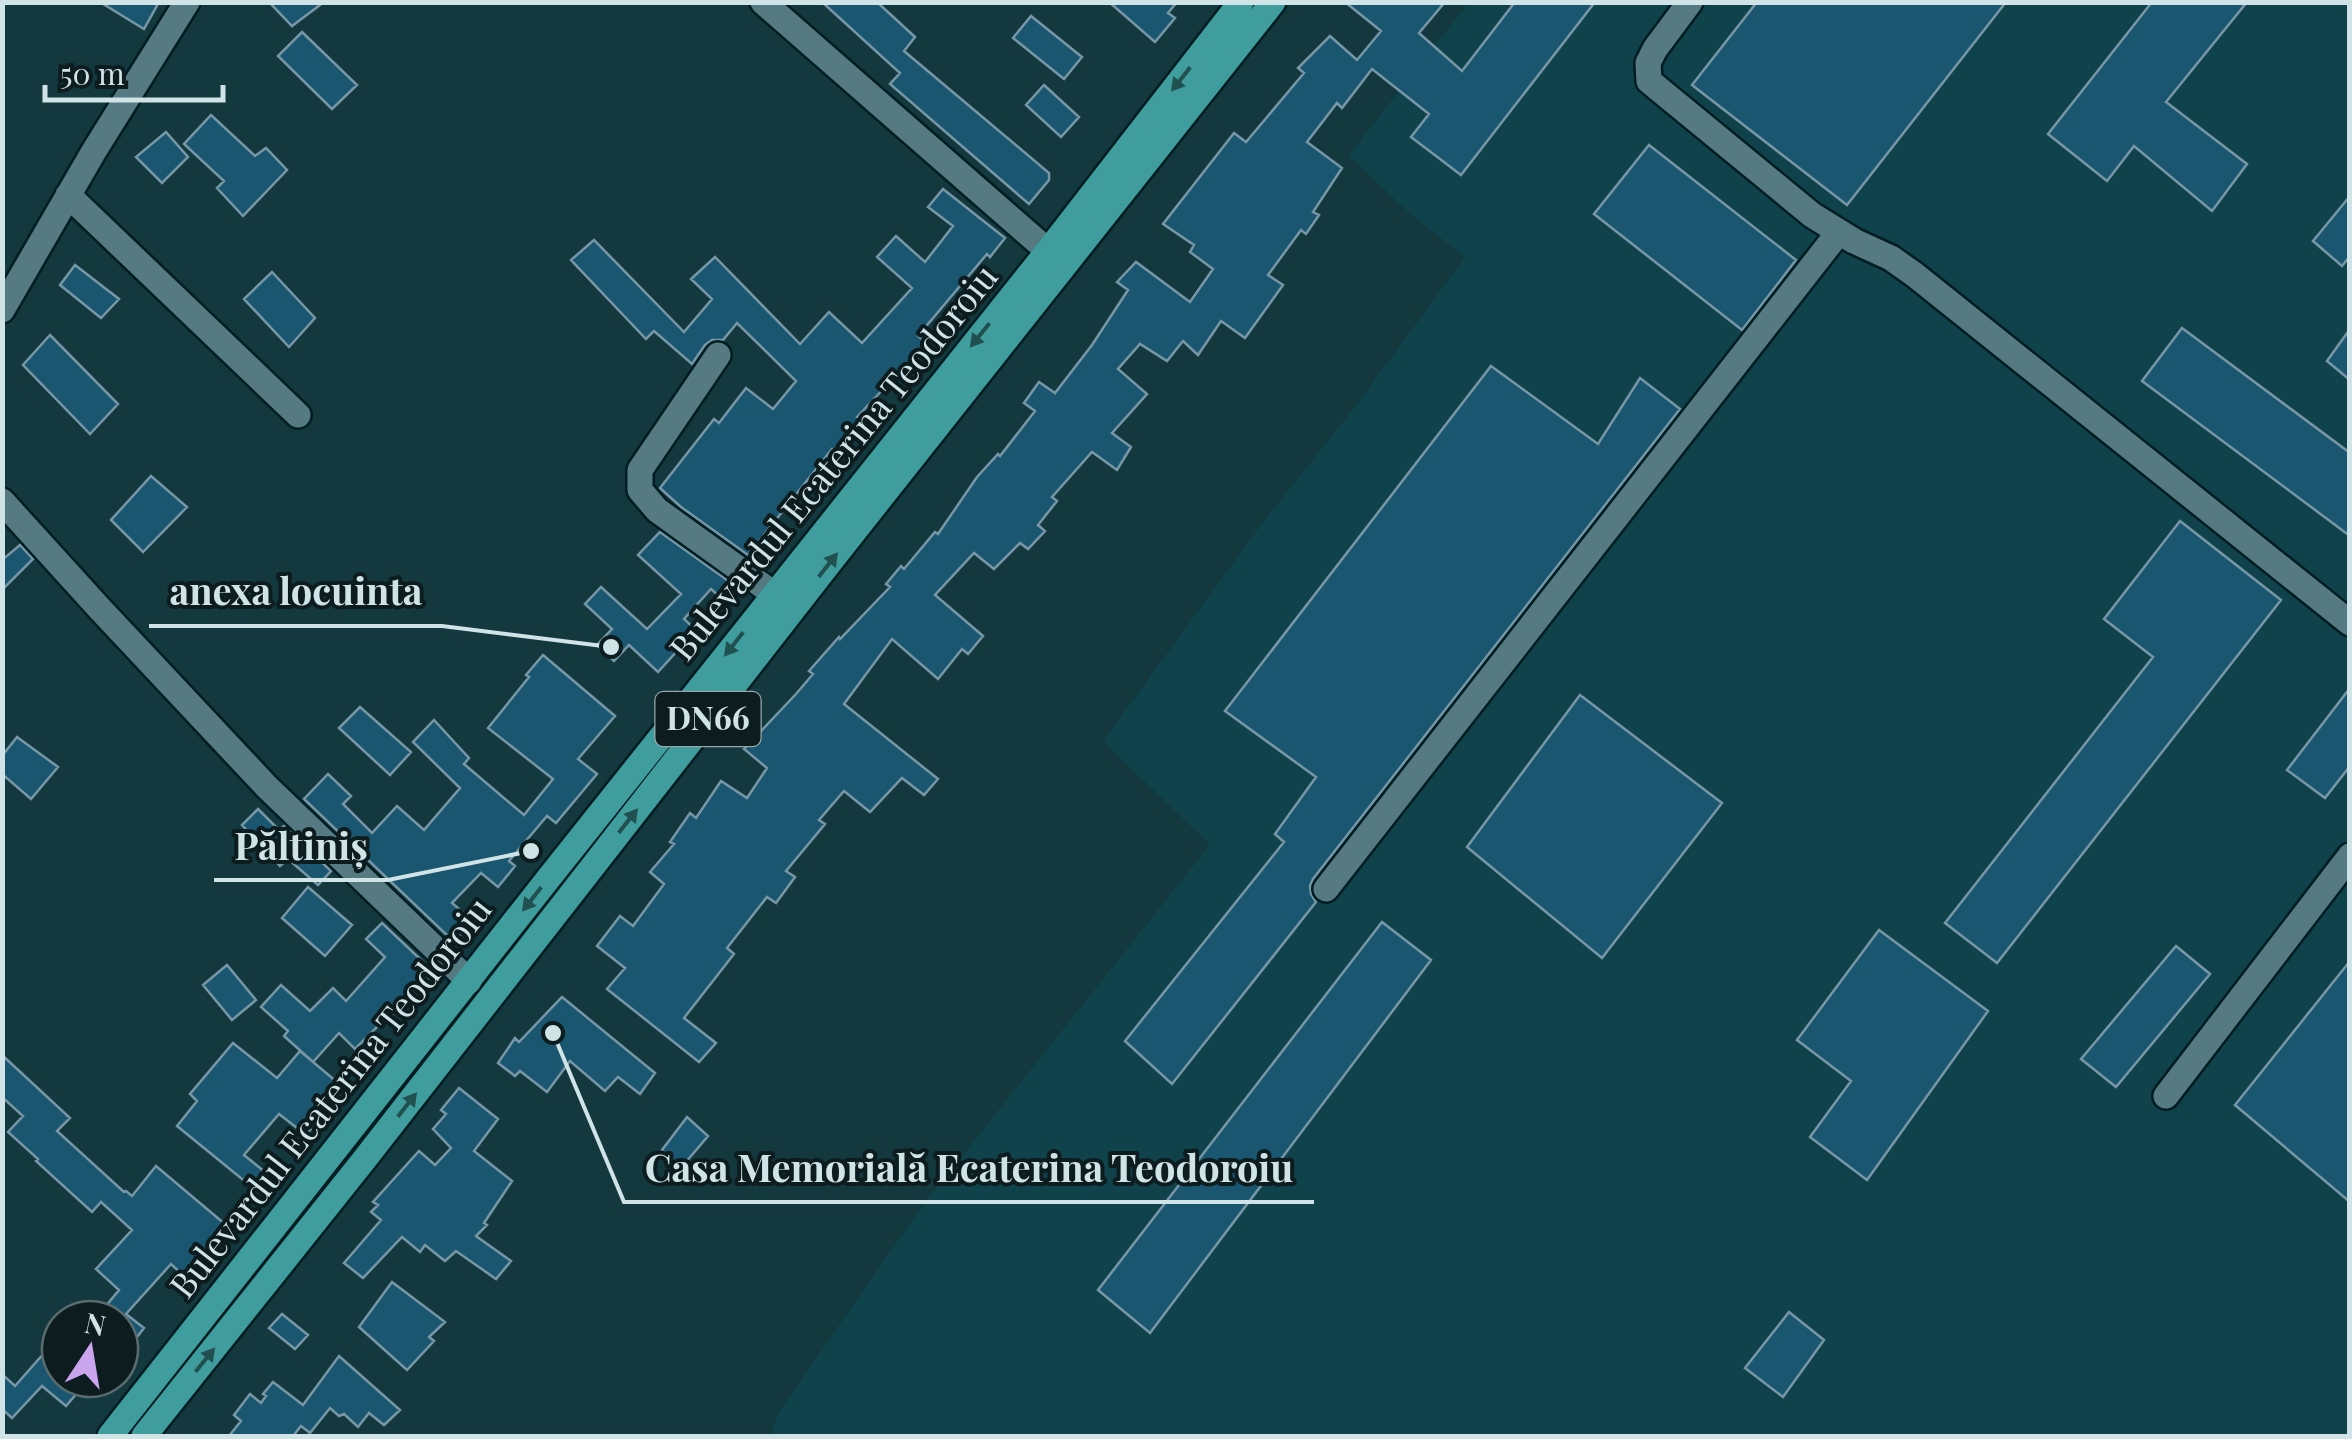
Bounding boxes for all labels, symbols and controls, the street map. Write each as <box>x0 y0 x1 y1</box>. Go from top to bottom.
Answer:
scale bar <box>45 40 222 102</box>
text: 50 m <box>60 53 125 93</box>
one-way arrow <box>1170 66 1191 92</box>
street label: Bulevardul Ecaterina Teodoroiu <box>657 254 1007 669</box>
one-way arrow <box>970 322 991 348</box>
one-way arrow <box>817 553 838 578</box>
callout: anexa locuinta <box>149 558 442 626</box>
text: anexa locuinta <box>169 564 423 615</box>
one-way arrow <box>724 631 745 657</box>
road number: DN66 <box>656 692 760 746</box>
one-way arrow <box>617 809 638 834</box>
callout: Păltiniș <box>214 812 388 880</box>
text: Păltiniș <box>234 819 368 870</box>
street label: Bulevardul Ecaterina Teodoroiu <box>158 886 500 1307</box>
one-way arrow <box>523 886 543 912</box>
one-way arrow <box>396 1093 417 1118</box>
callout: Casa Memorială Ecaterina Teodoroiu <box>624 1134 1314 1202</box>
text: Casa Memorială Ecaterina Teodoroiu <box>645 1141 1293 1192</box>
north arrow <box>40 1299 140 1399</box>
text: N <box>82 1303 109 1343</box>
one-way arrow <box>194 1348 215 1373</box>

